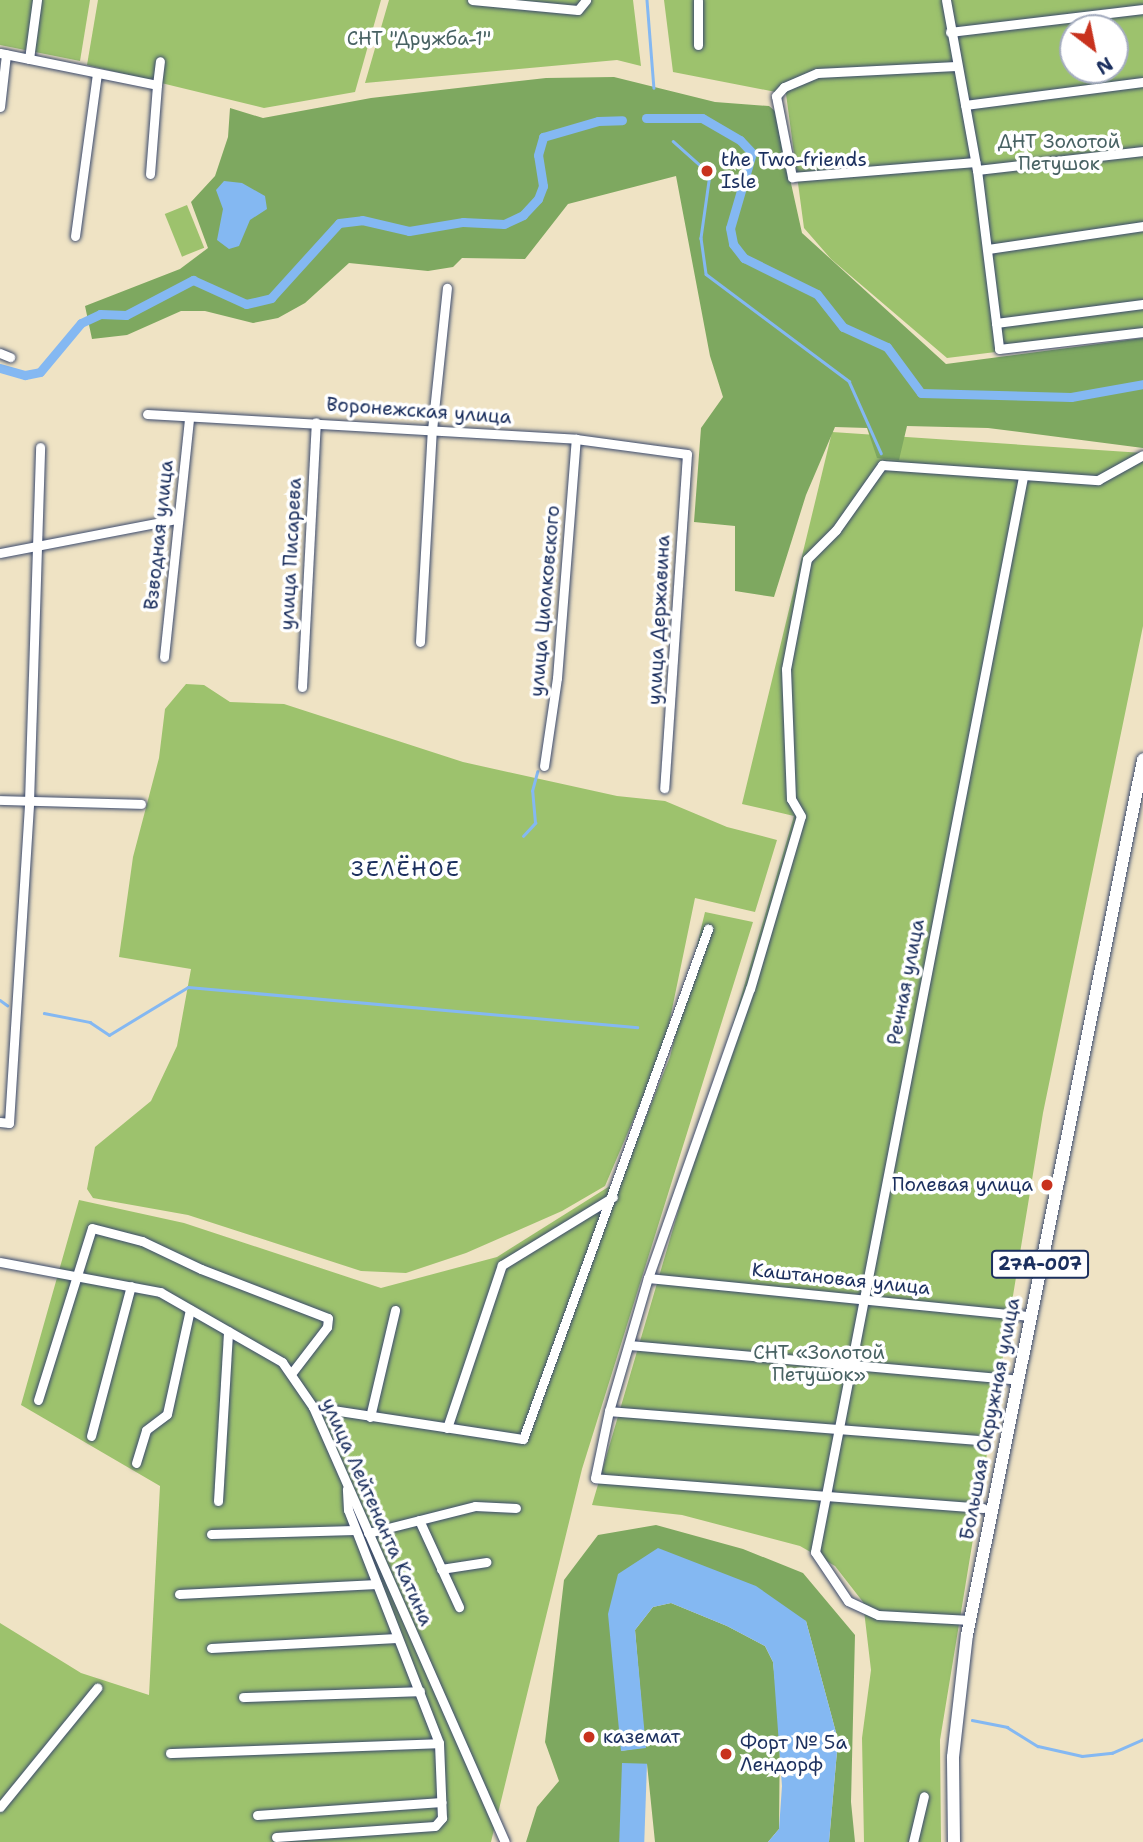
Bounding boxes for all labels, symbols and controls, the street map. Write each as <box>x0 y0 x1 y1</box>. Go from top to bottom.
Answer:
north arrow <box>1059 14 1129 84</box>
park label: СНТ "Дружба-1" <box>347 28 491 50</box>
text: N <box>1091 51 1117 80</box>
park label: ДНТ Золотой Петушок <box>998 131 1120 175</box>
place label: the Two-friends Isle <box>721 149 867 193</box>
marker: the Two-friends Isle <box>699 163 715 179</box>
street label: Воронежская улица <box>326 393 512 429</box>
street label: Взводная улица <box>140 459 178 611</box>
street label: улица Писарева <box>276 477 306 631</box>
street label: улица Циолковского <box>525 504 565 698</box>
street label: улица Державина <box>643 534 675 706</box>
district label: ЗЕЛЁНОЕ <box>352 856 460 882</box>
street label: Речная улица <box>883 917 929 1047</box>
place label: Полевая улица <box>892 1174 1033 1196</box>
marker: Полевая улица <box>1039 1177 1055 1193</box>
road number: 27А-007 <box>991 1250 1089 1279</box>
street label: Каштановая улица <box>751 1258 931 1300</box>
street label: Большая Окружная улица <box>955 1296 1025 1542</box>
park label: СНТ «Золотой Петушок» <box>753 1342 885 1386</box>
street label: улица Лейтенанта Катина <box>316 1395 438 1629</box>
place label: каземат <box>603 1726 680 1748</box>
marker: каземат <box>581 1729 597 1745</box>
place label: Форт № 5а Лендорф <box>740 1732 847 1776</box>
marker: Форт № 5а Лендорф <box>718 1746 734 1762</box>

